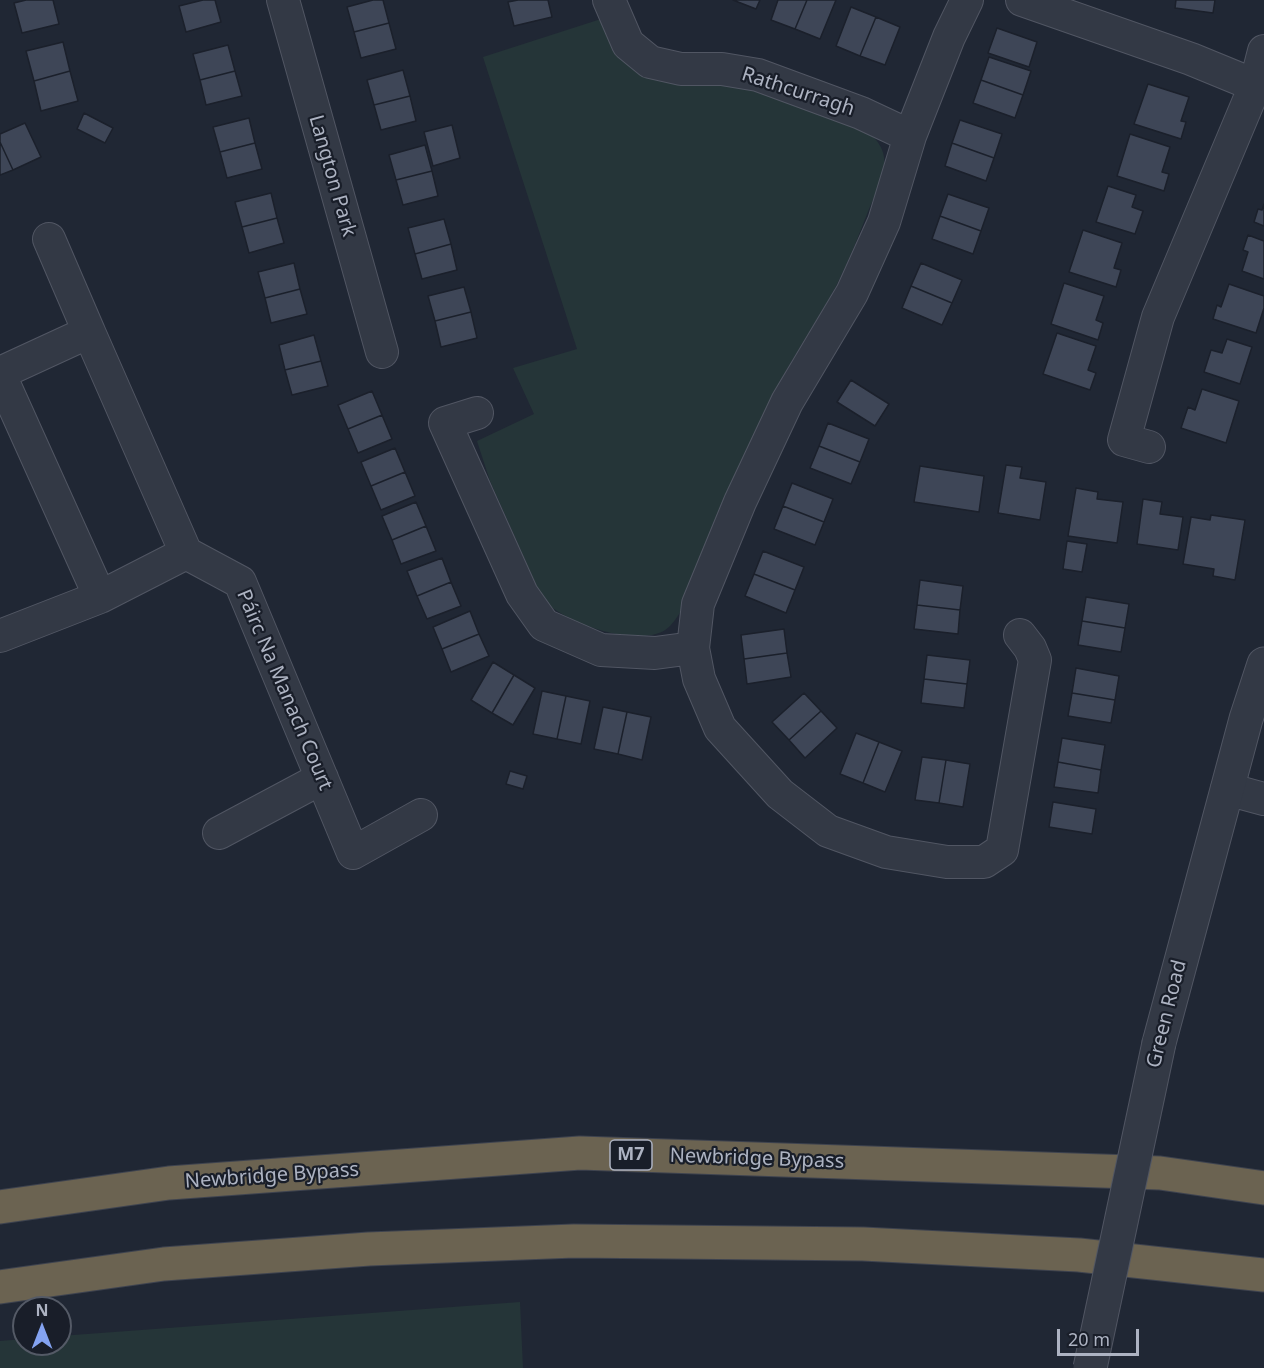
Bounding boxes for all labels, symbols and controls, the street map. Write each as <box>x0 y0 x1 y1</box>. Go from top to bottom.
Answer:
street label: Rathcurragh <box>739 62 857 122</box>
street label: Langton Park <box>303 112 361 240</box>
street label: Páirc Na Manach Court <box>231 586 337 794</box>
street label: Green Road <box>1142 957 1192 1071</box>
road number: M7 <box>610 1140 652 1170</box>
street label: Newbridge Bypass <box>669 1144 845 1174</box>
street label: Newbridge Bypass <box>184 1158 360 1194</box>
north arrow <box>12 1296 72 1356</box>
text: N <box>35 1299 49 1321</box>
scale bar <box>1060 1317 1142 1355</box>
text: 20 m <box>1068 1327 1110 1351</box>

